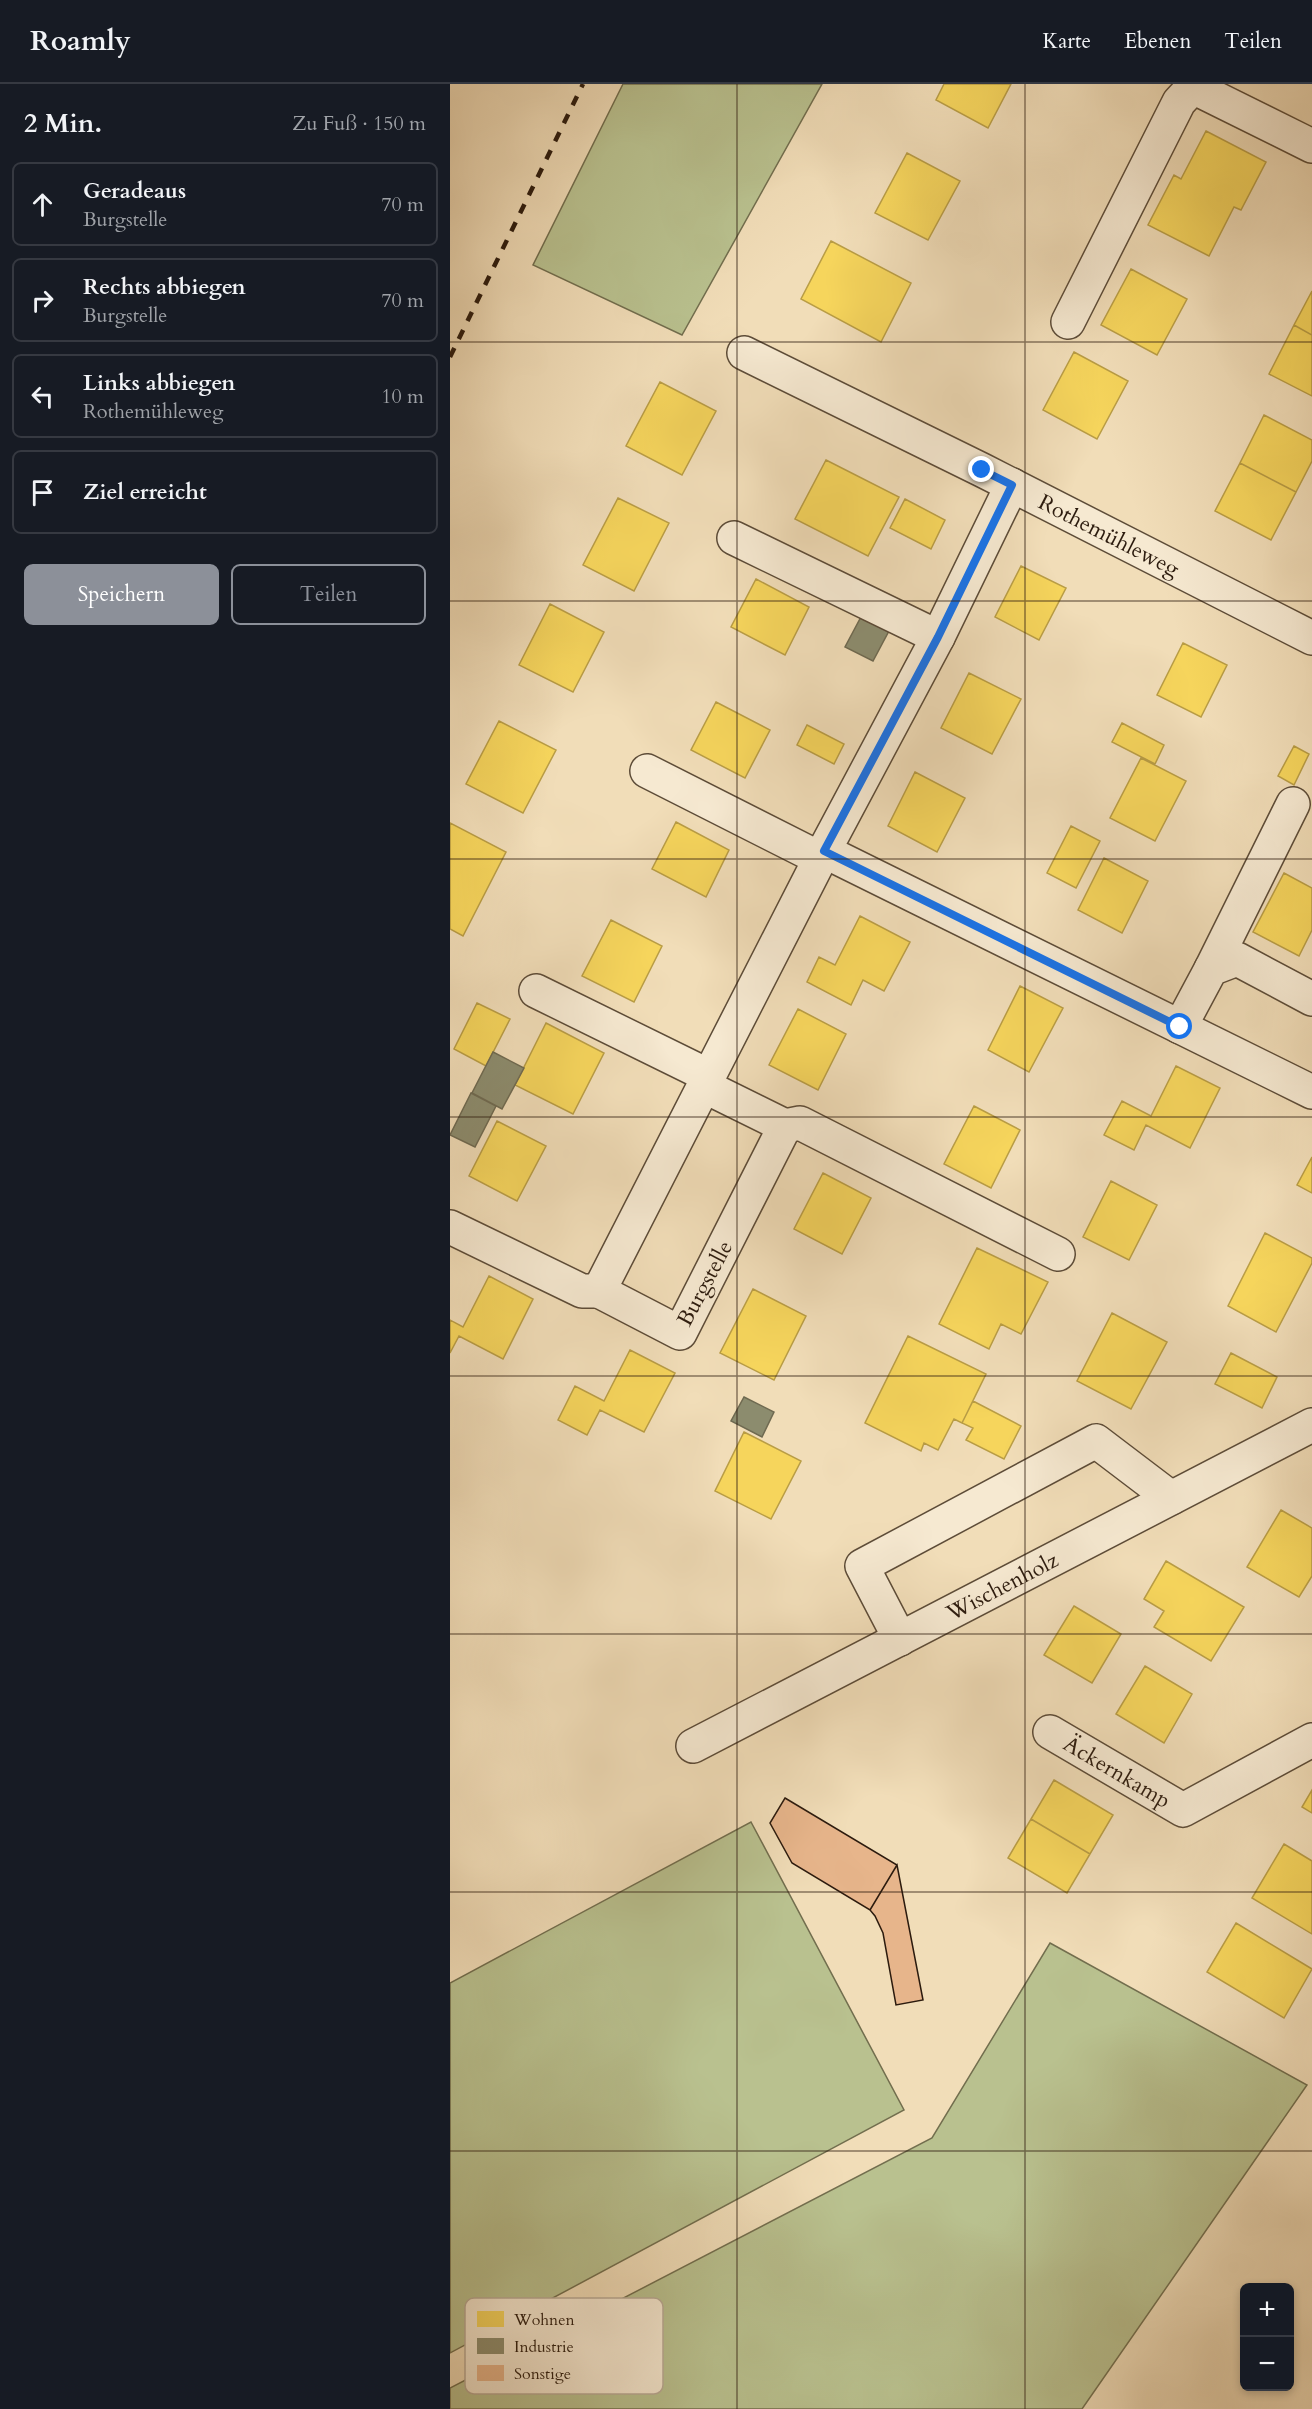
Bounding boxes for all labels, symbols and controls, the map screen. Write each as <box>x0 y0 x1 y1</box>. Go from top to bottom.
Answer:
text: Roamly <box>30 22 131 60</box>
text: Karte <box>1043 27 1091 56</box>
text: Ebenen <box>1124 27 1191 56</box>
text: Teilen <box>1224 27 1282 56</box>
text: 2 Min. <box>24 106 102 141</box>
text: Zu Fuß · 150 m <box>292 110 426 137</box>
text: Geradeaus <box>83 176 186 206</box>
icon: ahead <box>26 188 59 221</box>
text: 70 m <box>381 191 424 218</box>
text: Burgstelle <box>83 206 167 233</box>
text: Rechts abbiegen <box>83 272 246 302</box>
icon: right <box>26 284 59 317</box>
text: 70 m <box>381 287 424 314</box>
text: Burgstelle <box>83 302 167 329</box>
text: Links abbiegen <box>83 368 235 398</box>
icon: left <box>26 380 59 413</box>
text: 10 m <box>381 383 424 410</box>
text: Rothemühleweg <box>83 398 223 425</box>
route end <box>968 456 994 482</box>
icon: arrive <box>26 476 59 509</box>
text: Ziel erreicht <box>83 477 207 507</box>
street label: Rothemühleweg <box>1033 487 1185 584</box>
button: Speichern <box>24 564 219 625</box>
button: Teilen <box>231 564 426 625</box>
route start <box>1166 1013 1192 1039</box>
street label: Burgstelle <box>670 1235 740 1332</box>
street label: Wischenholz <box>940 1545 1064 1629</box>
street label: Äckernkamp <box>1058 1729 1176 1816</box>
map controls <box>1240 2283 1294 2391</box>
button: + <box>1240 2283 1294 2337</box>
legend <box>465 2298 663 2394</box>
text: Wohnen <box>513 2309 575 2331</box>
text: Industrie <box>514 2336 574 2358</box>
button: − <box>1240 2337 1294 2391</box>
text: Sonstige <box>514 2363 571 2385</box>

